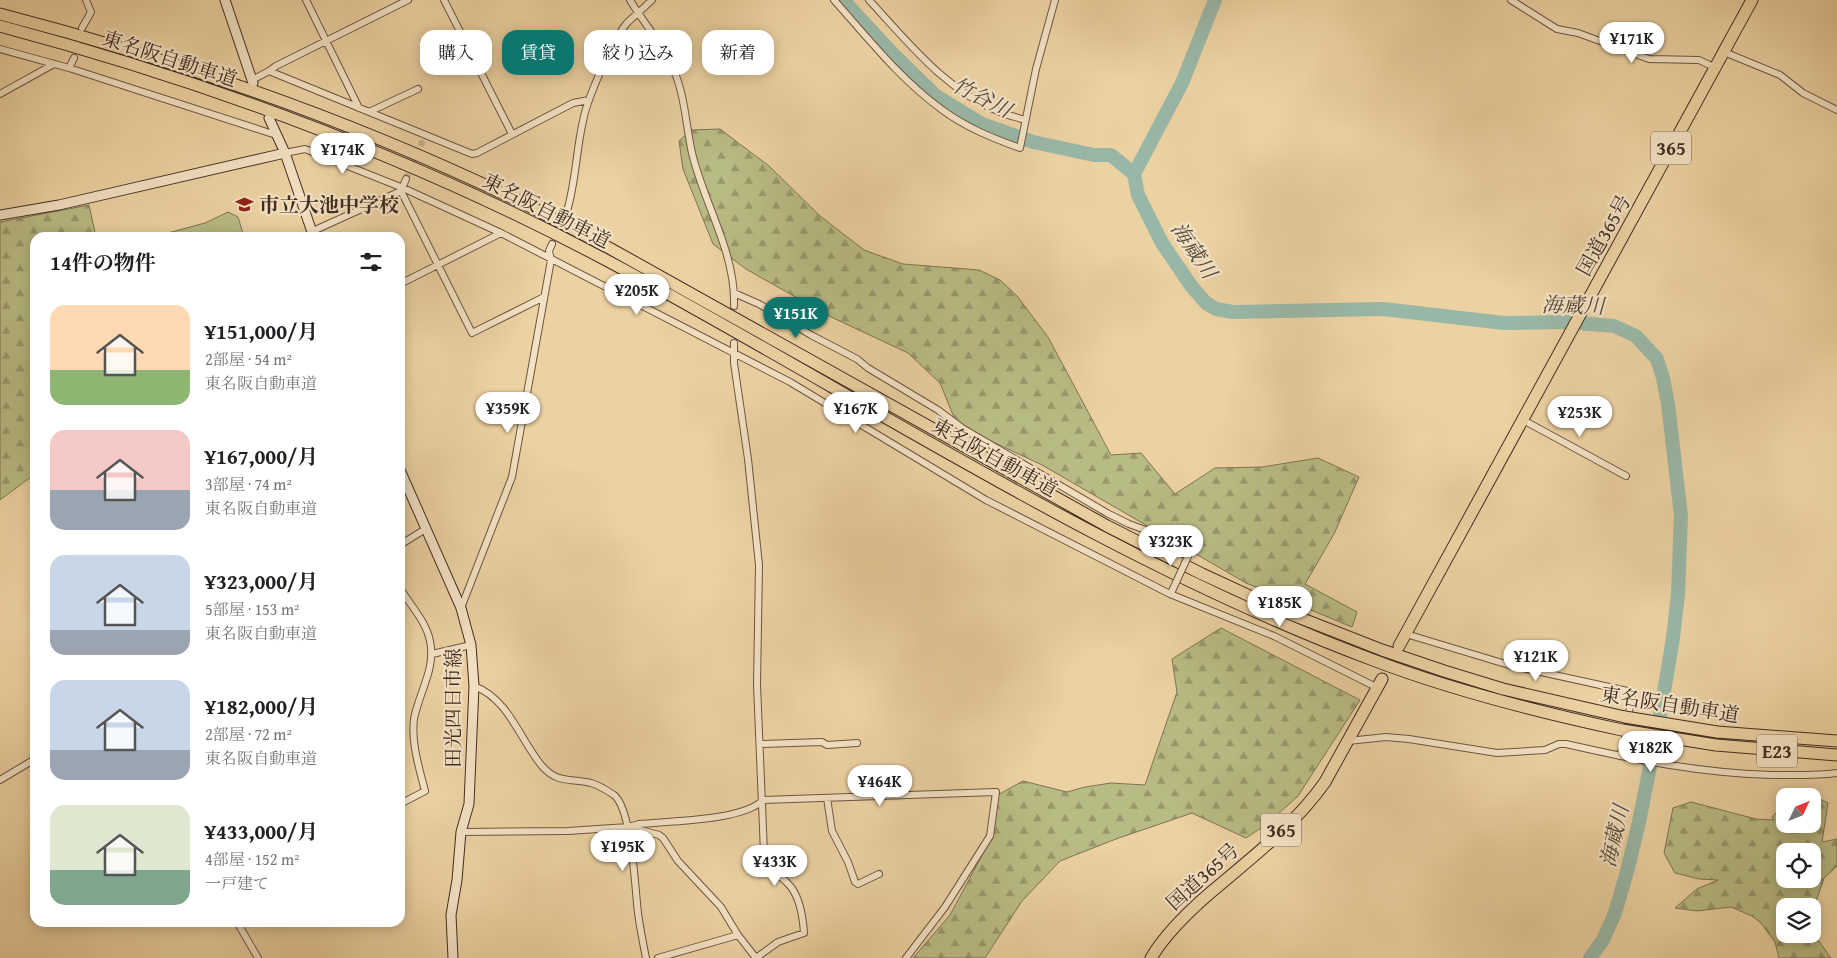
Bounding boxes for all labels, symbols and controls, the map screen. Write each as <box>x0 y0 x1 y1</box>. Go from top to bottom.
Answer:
pin: ¥171K <box>1597 22 1667 64</box>
street label: 東名阪自動車道 <box>99 23 241 93</box>
text: ¥171K <box>1610 26 1654 50</box>
chip: 購入 <box>420 30 492 75</box>
chip: 賃貸 <box>502 30 574 75</box>
chip: 絞り込み <box>584 30 692 75</box>
chip: 新着 <box>702 30 774 75</box>
water label: 竹谷川 <box>947 69 1019 126</box>
pin: ¥174K <box>308 132 378 175</box>
road number: 365 <box>1651 132 1691 164</box>
text: ¥174K <box>321 137 365 161</box>
street label: 東名阪自動車道 <box>478 165 616 255</box>
street label: 国道365号 <box>1569 189 1637 281</box>
place label: 市立大池中学校 <box>259 190 399 219</box>
school or university icon: 市立大池中学校 <box>235 194 255 214</box>
water label: 海蔵川 <box>1164 215 1226 286</box>
text: 14件の物件 <box>50 247 156 278</box>
icon: filters <box>357 248 385 276</box>
pin: ¥205K <box>602 274 672 316</box>
text: ¥205K <box>615 278 659 302</box>
water label: 海蔵川 <box>1541 288 1607 322</box>
pin: ¥151K <box>761 296 831 339</box>
text: ¥151K <box>774 301 818 325</box>
text: ¥151,000/月 <box>205 316 318 347</box>
icon: home <box>90 325 150 385</box>
text: 2部屋 · 54 m² <box>205 347 292 371</box>
text: 東名阪自動車道 <box>205 371 317 395</box>
pin: ¥359K <box>473 392 543 434</box>
pin: ¥167K <box>821 392 891 434</box>
text: ¥359K <box>486 396 530 420</box>
text: ¥167K <box>834 396 878 420</box>
pin: ¥253K <box>1545 396 1615 438</box>
text: ¥253K <box>1558 400 1602 424</box>
street label: 東名阪自動車道 <box>927 410 1063 504</box>
text: ¥167,000/月 <box>205 441 318 472</box>
icon: home <box>90 450 150 510</box>
text: 3部屋 · 74 m² <box>205 472 292 496</box>
text: 東名阪自動車道 <box>205 496 317 520</box>
pin: ¥323K <box>1136 524 1206 567</box>
text: ¥323K <box>1149 529 1193 553</box>
text: ¥323,000/月 <box>205 566 318 597</box>
icon: home <box>90 575 150 635</box>
pin: ¥185K <box>1245 586 1315 628</box>
text: ¥185K <box>1258 590 1302 614</box>
text: 5部屋 · 153 m² <box>205 597 300 621</box>
text: 東名阪自動車道 <box>205 621 317 645</box>
pin: ¥121K <box>1501 640 1571 682</box>
text: ¥121K <box>1514 644 1558 668</box>
street label: 田光四日市線 <box>438 648 467 768</box>
street label: 東名阪自動車道 <box>1599 679 1741 729</box>
text: ¥182,000/月 <box>205 691 318 722</box>
icon: home <box>90 700 150 760</box>
text: 2部屋 · 72 m² <box>205 722 292 746</box>
pin: ¥182K <box>1616 730 1686 773</box>
road number: E23 <box>1757 734 1797 768</box>
text: ¥182K <box>1629 735 1673 759</box>
text: 東名阪自動車道 <box>205 746 317 770</box>
pin: ¥464K <box>845 764 915 807</box>
text: ¥464K <box>858 769 902 793</box>
north arrow <box>1776 788 1821 832</box>
map controls <box>1776 788 1821 943</box>
water label: 海蔵川 <box>1592 800 1637 870</box>
road number: 365 <box>1261 814 1301 846</box>
text: ¥433,000/月 <box>205 816 318 847</box>
icon: home <box>90 825 150 885</box>
pin: ¥195K <box>588 830 658 872</box>
text: ¥195K <box>601 834 645 858</box>
street label: 国道365号 <box>1159 835 1245 917</box>
button: locate <box>1776 843 1821 888</box>
pin: ¥433K <box>740 844 810 887</box>
text: 4部屋 · 152 m² <box>205 847 300 871</box>
text: ¥433K <box>753 849 797 873</box>
text: 一戸建て <box>205 871 269 895</box>
button: layers <box>1776 898 1821 943</box>

